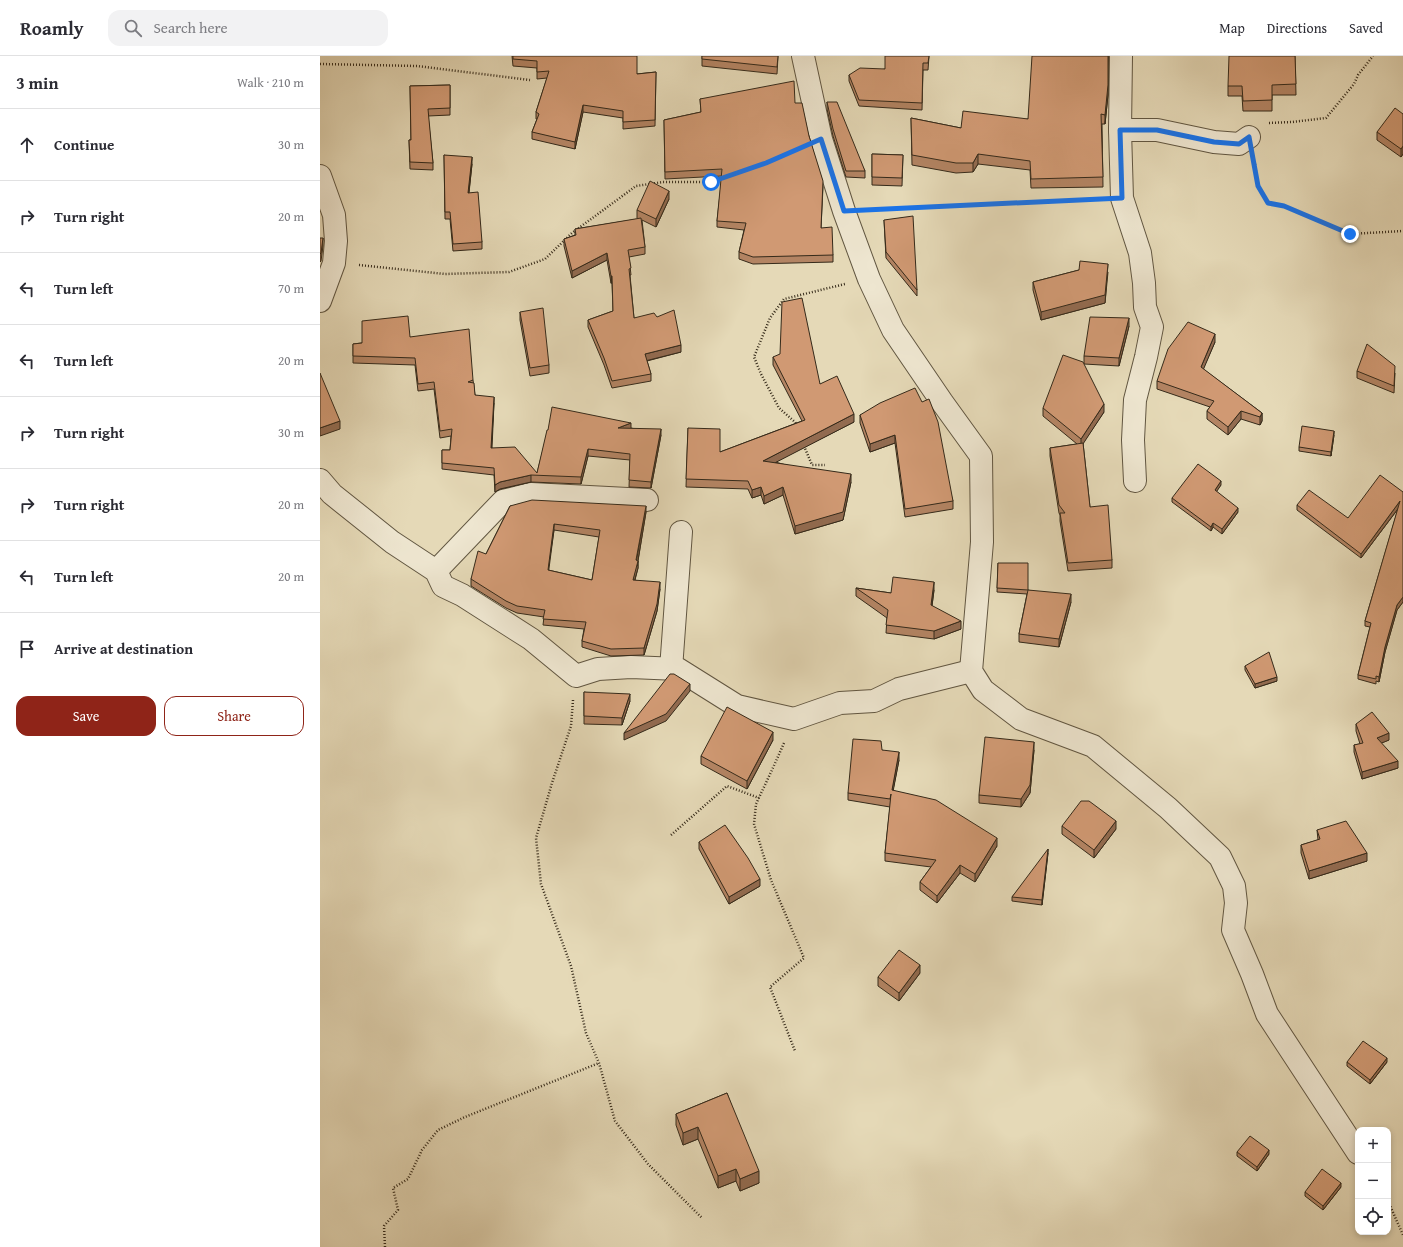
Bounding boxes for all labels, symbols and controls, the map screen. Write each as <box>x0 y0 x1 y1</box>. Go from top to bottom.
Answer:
search box <box>108 10 388 46</box>
text: Roamly <box>20 14 84 42</box>
icon: search <box>122 17 144 39</box>
text: Search here <box>154 17 228 38</box>
text: Map <box>1219 18 1245 38</box>
text: Directions <box>1267 18 1327 38</box>
text: Saved <box>1349 18 1383 38</box>
text: 3 min <box>16 70 58 95</box>
text: Walk · 210 m <box>237 73 304 92</box>
icon: ahead <box>16 134 38 156</box>
text: Continue <box>54 134 115 155</box>
text: 30 m <box>278 135 304 154</box>
route start <box>702 173 720 191</box>
icon: right <box>16 206 38 228</box>
text: Turn right <box>54 206 125 227</box>
text: 20 m <box>278 207 304 226</box>
route end <box>1341 225 1359 243</box>
icon: left <box>16 278 38 300</box>
text: Turn left <box>54 278 113 299</box>
text: 70 m <box>278 279 304 298</box>
icon: left <box>16 350 38 372</box>
text: Turn left <box>54 350 113 371</box>
text: 20 m <box>278 351 304 370</box>
icon: right <box>16 422 38 444</box>
text: Turn right <box>54 422 125 443</box>
text: 30 m <box>278 423 304 442</box>
icon: right <box>16 494 38 516</box>
text: Turn right <box>54 494 125 515</box>
text: 20 m <box>278 495 304 514</box>
icon: left <box>16 566 38 588</box>
text: Turn left <box>54 566 113 587</box>
text: 20 m <box>278 567 304 586</box>
icon: arrive <box>16 638 38 660</box>
text: Arrive at destination <box>54 638 193 659</box>
button: Save <box>16 696 156 736</box>
button: Share <box>164 696 304 736</box>
map controls <box>1355 1127 1391 1235</box>
button: + <box>1355 1127 1391 1163</box>
button: − <box>1355 1163 1391 1199</box>
button: locate <box>1355 1199 1391 1235</box>

